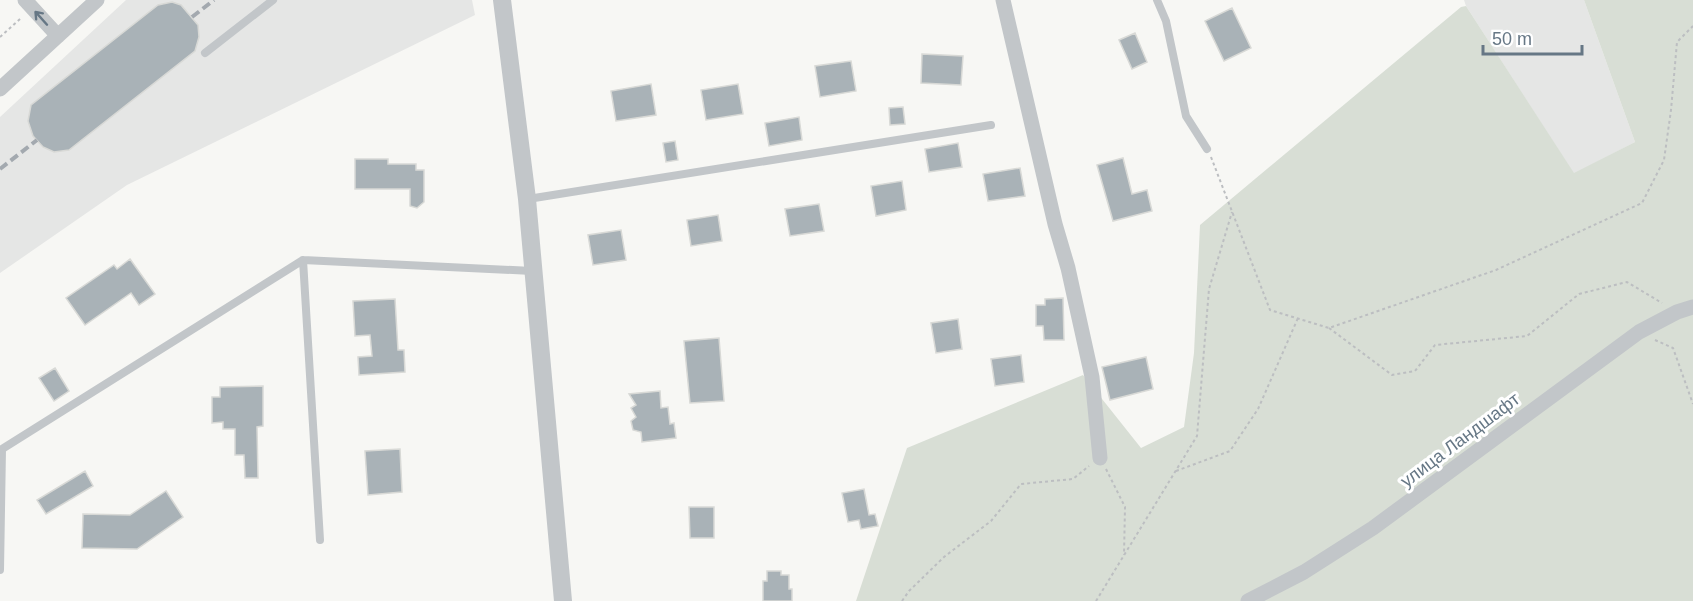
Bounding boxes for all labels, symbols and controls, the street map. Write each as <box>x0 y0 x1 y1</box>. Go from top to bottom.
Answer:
one-way arrow <box>35 11 49 26</box>
scale bar <box>1483 18 1582 56</box>
text: 50 m <box>1492 29 1532 49</box>
street label: улица Ландшафт <box>1397 389 1523 491</box>

